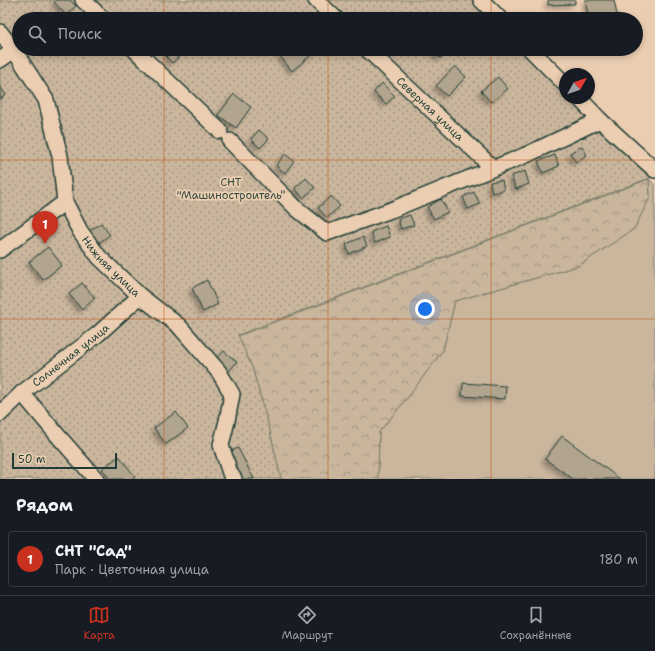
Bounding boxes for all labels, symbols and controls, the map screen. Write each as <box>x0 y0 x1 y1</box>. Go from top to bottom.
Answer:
search box <box>12 12 643 56</box>
icon: search <box>26 23 48 45</box>
text: Поиск <box>58 24 102 44</box>
north arrow <box>559 68 595 104</box>
street label: Северная улица <box>393 74 467 145</box>
park label: СНТ "Машиностроитель" <box>177 175 285 203</box>
pin: 1 <box>32 211 58 244</box>
street label: Нижняя улица <box>78 233 143 300</box>
your location <box>415 299 435 319</box>
street label: Солнечная улица <box>29 320 113 390</box>
scale bar <box>12 451 117 470</box>
text: 50 m <box>18 452 46 467</box>
text: Рядом <box>16 494 73 516</box>
text: СНТ "Сад" <box>55 541 132 561</box>
text: 1 <box>27 551 33 568</box>
text: 180 m <box>599 551 638 568</box>
text: Парк · Цветочная улица <box>55 561 209 578</box>
tab: Карта <box>83 604 115 643</box>
tab: Маршрут <box>282 604 333 643</box>
tab: Сохранённые <box>500 604 572 643</box>

